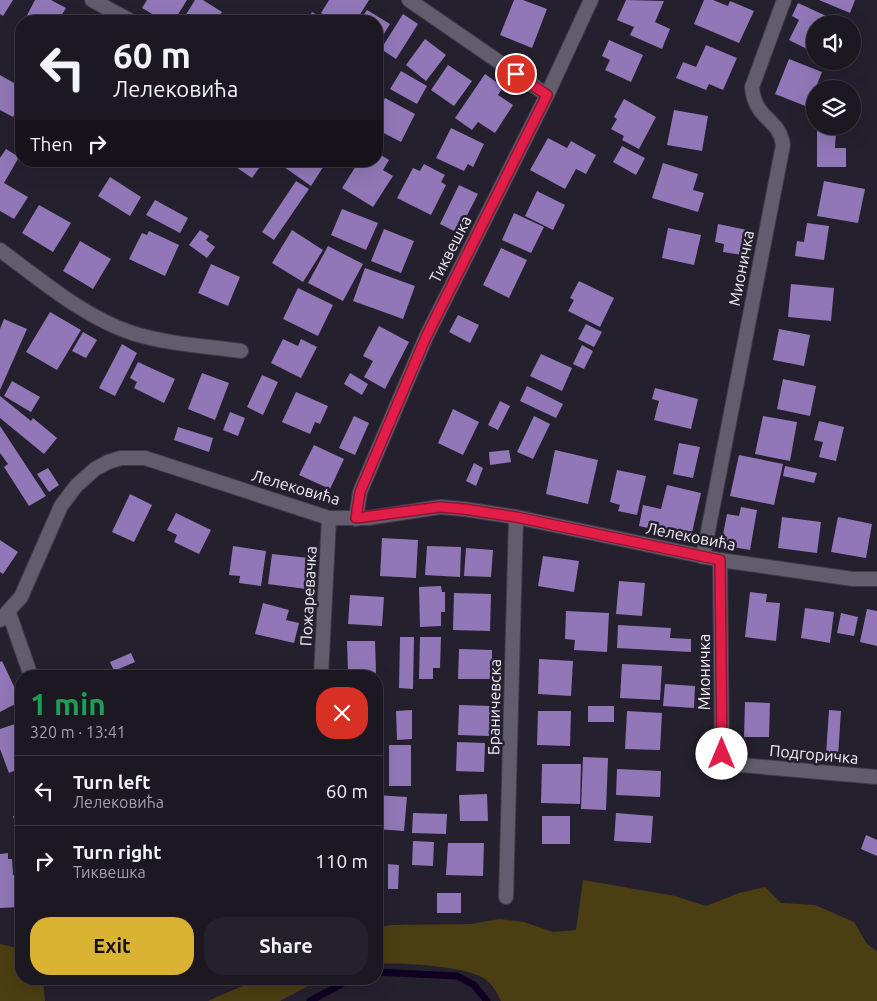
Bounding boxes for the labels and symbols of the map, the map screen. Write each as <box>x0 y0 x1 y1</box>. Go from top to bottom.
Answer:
pin <box>495 53 537 95</box>
street label: Тиквешка <box>425 212 475 286</box>
street label: Мионичка <box>725 229 757 307</box>
street label: Лелековића <box>250 466 342 508</box>
street label: Лелековића <box>645 518 737 554</box>
street label: Пожаревачка <box>296 545 320 647</box>
street label: Мионичка <box>695 634 713 710</box>
street label: Браничевска <box>484 659 504 755</box>
position arrow <box>695 727 747 779</box>
street label: Подгоричка <box>769 741 859 767</box>

